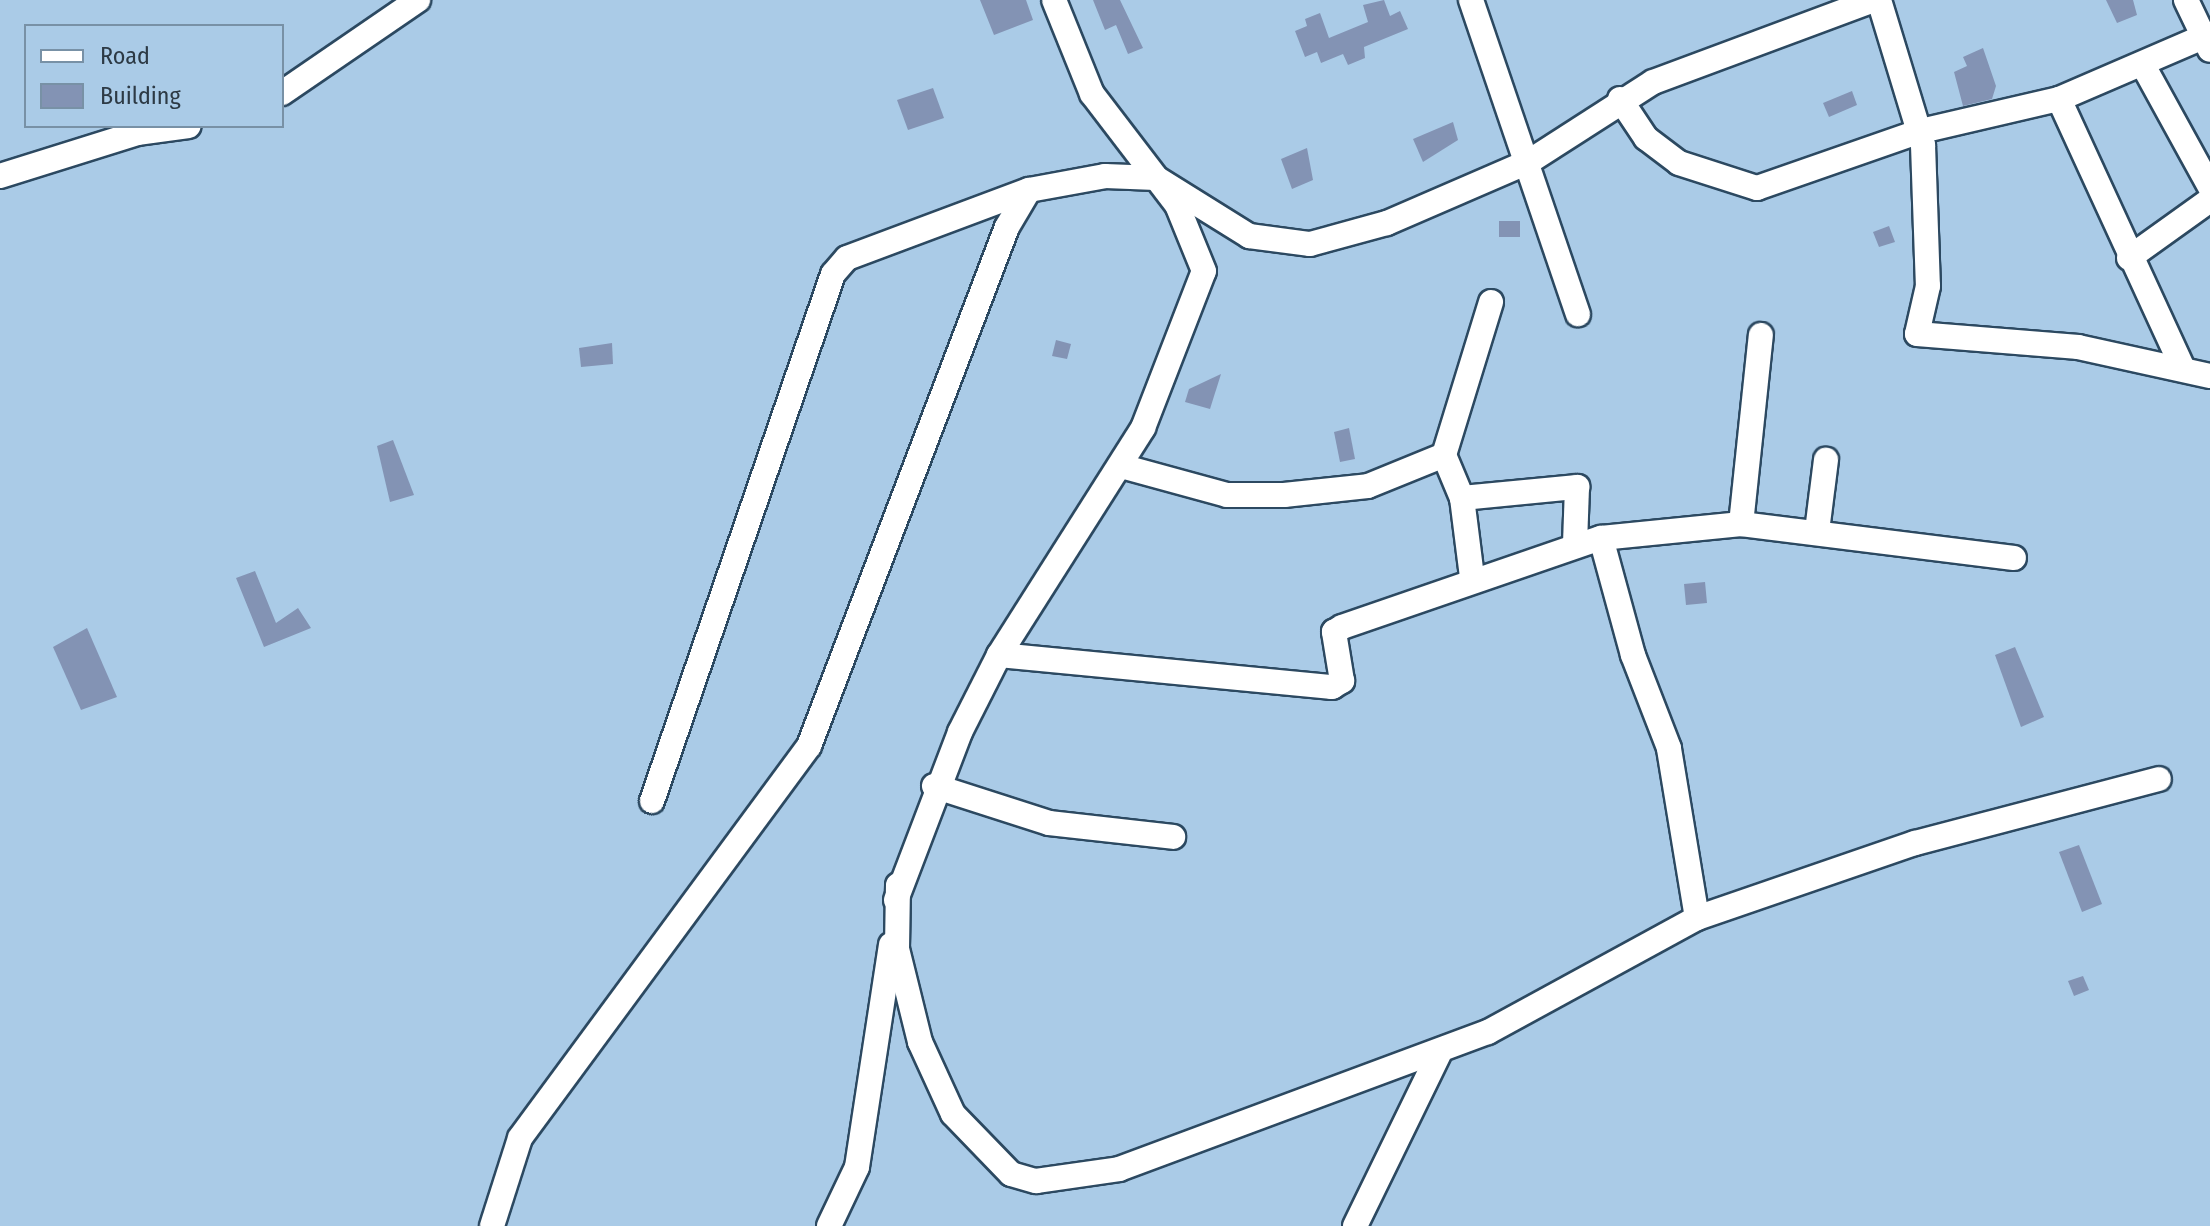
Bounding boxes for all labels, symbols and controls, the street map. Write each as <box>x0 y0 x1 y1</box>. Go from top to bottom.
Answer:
legend <box>24 24 284 128</box>
text: Road <box>100 42 150 70</box>
text: Building <box>100 82 181 110</box>

